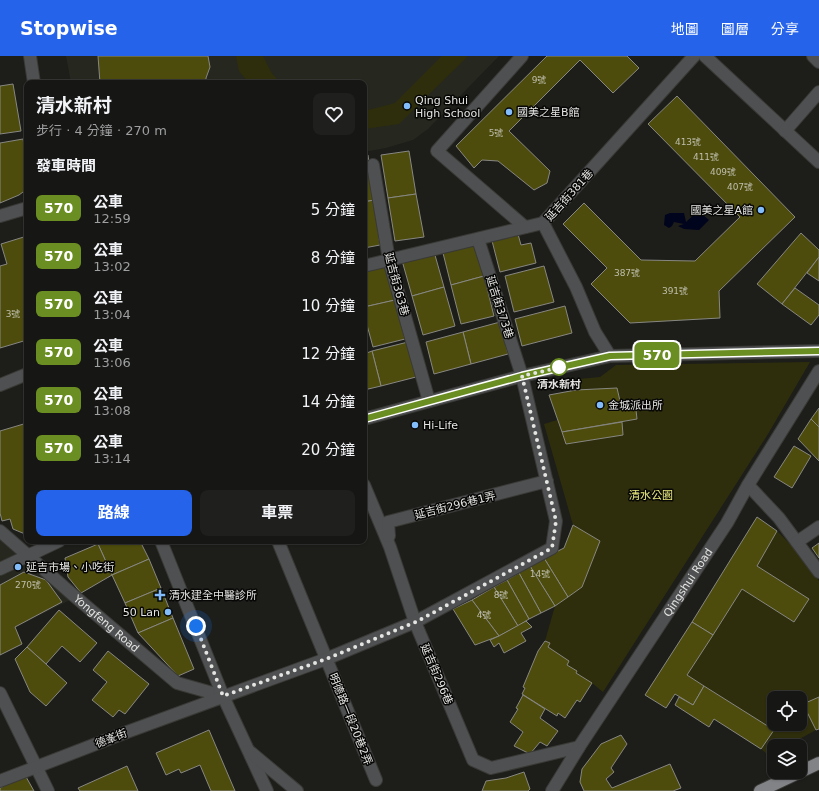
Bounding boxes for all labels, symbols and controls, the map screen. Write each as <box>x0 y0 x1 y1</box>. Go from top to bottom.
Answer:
text: Stopwise <box>20 17 118 39</box>
text: 地圖 <box>671 21 699 37</box>
text: 圖層 <box>721 21 749 37</box>
text: 分享 <box>771 21 799 37</box>
house number: 9號 <box>532 75 546 85</box>
button: heart <box>313 93 355 135</box>
text: 清水新村 <box>36 94 112 116</box>
place label: Qing Shui High School <box>415 94 480 120</box>
marker: Qing Shui High School <box>402 101 412 111</box>
place label: 國美之星B館 <box>517 106 580 119</box>
marker: 國美之星B館 <box>504 107 514 117</box>
text: 步行 · 4 分鐘 · 270 m <box>36 123 167 138</box>
house number: 5號 <box>489 128 503 138</box>
house number: 413號 <box>675 137 701 147</box>
house number: 411號 <box>693 152 719 162</box>
text: 發車時間 <box>36 157 96 175</box>
street label: 延吉街381巷 <box>543 167 596 224</box>
house number: 409號 <box>710 167 736 177</box>
house number: 407號 <box>727 182 753 192</box>
text: 公車 <box>93 193 123 211</box>
text: 570 <box>44 200 73 216</box>
text: 5 分鐘 <box>311 201 355 219</box>
place label: 國美之星A館 <box>690 204 753 217</box>
marker: 國美之星A館 <box>756 205 766 215</box>
text: 12:59 <box>93 211 131 226</box>
text: 公車 <box>93 241 123 259</box>
text: 570 <box>44 248 73 264</box>
text: 8 分鐘 <box>311 249 355 267</box>
street label: 延吉街363巷 <box>382 251 411 317</box>
text: 13:02 <box>93 259 131 274</box>
house number: 387號 <box>614 268 640 278</box>
street label: 延吉街373巷 <box>483 274 516 340</box>
house number: 391號 <box>662 286 688 296</box>
text: 公車 <box>93 289 123 307</box>
text: 570 <box>44 296 73 312</box>
text: 10 分鐘 <box>301 297 355 315</box>
text: 13:04 <box>93 307 131 322</box>
house number: 3號 <box>6 309 20 319</box>
text: 公車 <box>93 337 123 355</box>
line badge: 570 <box>634 342 680 368</box>
text: 570 <box>44 344 73 360</box>
text: 12 分鐘 <box>301 345 355 363</box>
text: 570 <box>642 347 672 363</box>
text: 13:06 <box>93 355 131 370</box>
marker: 清水新村 <box>550 358 568 376</box>
place label: 清水新村 <box>537 378 581 391</box>
text: 公車 <box>93 385 123 403</box>
text: 570 <box>44 392 73 408</box>
text: 14 分鐘 <box>301 393 355 411</box>
place label: 金城派出所 <box>608 399 663 412</box>
marker: 金城派出所 <box>595 400 605 410</box>
text: 13:08 <box>93 403 131 418</box>
place label: Hi-Life <box>423 419 458 432</box>
marker: Hi-Life <box>410 420 420 430</box>
text: 公車 <box>93 433 123 451</box>
text: 570 <box>44 440 73 456</box>
text: 20 分鐘 <box>301 441 355 459</box>
text: 13:14 <box>93 451 131 466</box>
street label: 延吉街296巷1弄 <box>413 489 497 522</box>
park label: 清水公園 <box>629 489 673 502</box>
button: 路線 <box>36 490 192 536</box>
button: 車票 <box>200 490 355 536</box>
street label: Qingshui Road <box>661 546 716 619</box>
place label: 延吉市場、小吃街 <box>26 561 114 574</box>
marker: 延吉市場、小吃街 <box>13 562 23 572</box>
house number: 14號 <box>530 569 550 579</box>
house number: 270號 <box>15 580 41 590</box>
marker: 清水建全中醫診所 <box>154 589 166 601</box>
place label: 清水建全中醫診所 <box>169 589 257 602</box>
house number: 8號 <box>494 590 508 600</box>
street label: Yongfeng Road <box>70 592 142 655</box>
place label: 50 Lan <box>123 606 160 619</box>
marker: 50 Lan <box>163 607 173 617</box>
house number: 4號 <box>477 610 491 620</box>
your location <box>186 616 206 636</box>
street label: 延吉街296巷 <box>418 642 455 707</box>
street label: 明德路一段20巷2弄 <box>326 671 375 767</box>
map controls <box>767 691 807 779</box>
button: locate <box>767 691 807 731</box>
street label: 德峯街 <box>93 726 129 750</box>
button: layers <box>767 739 807 779</box>

